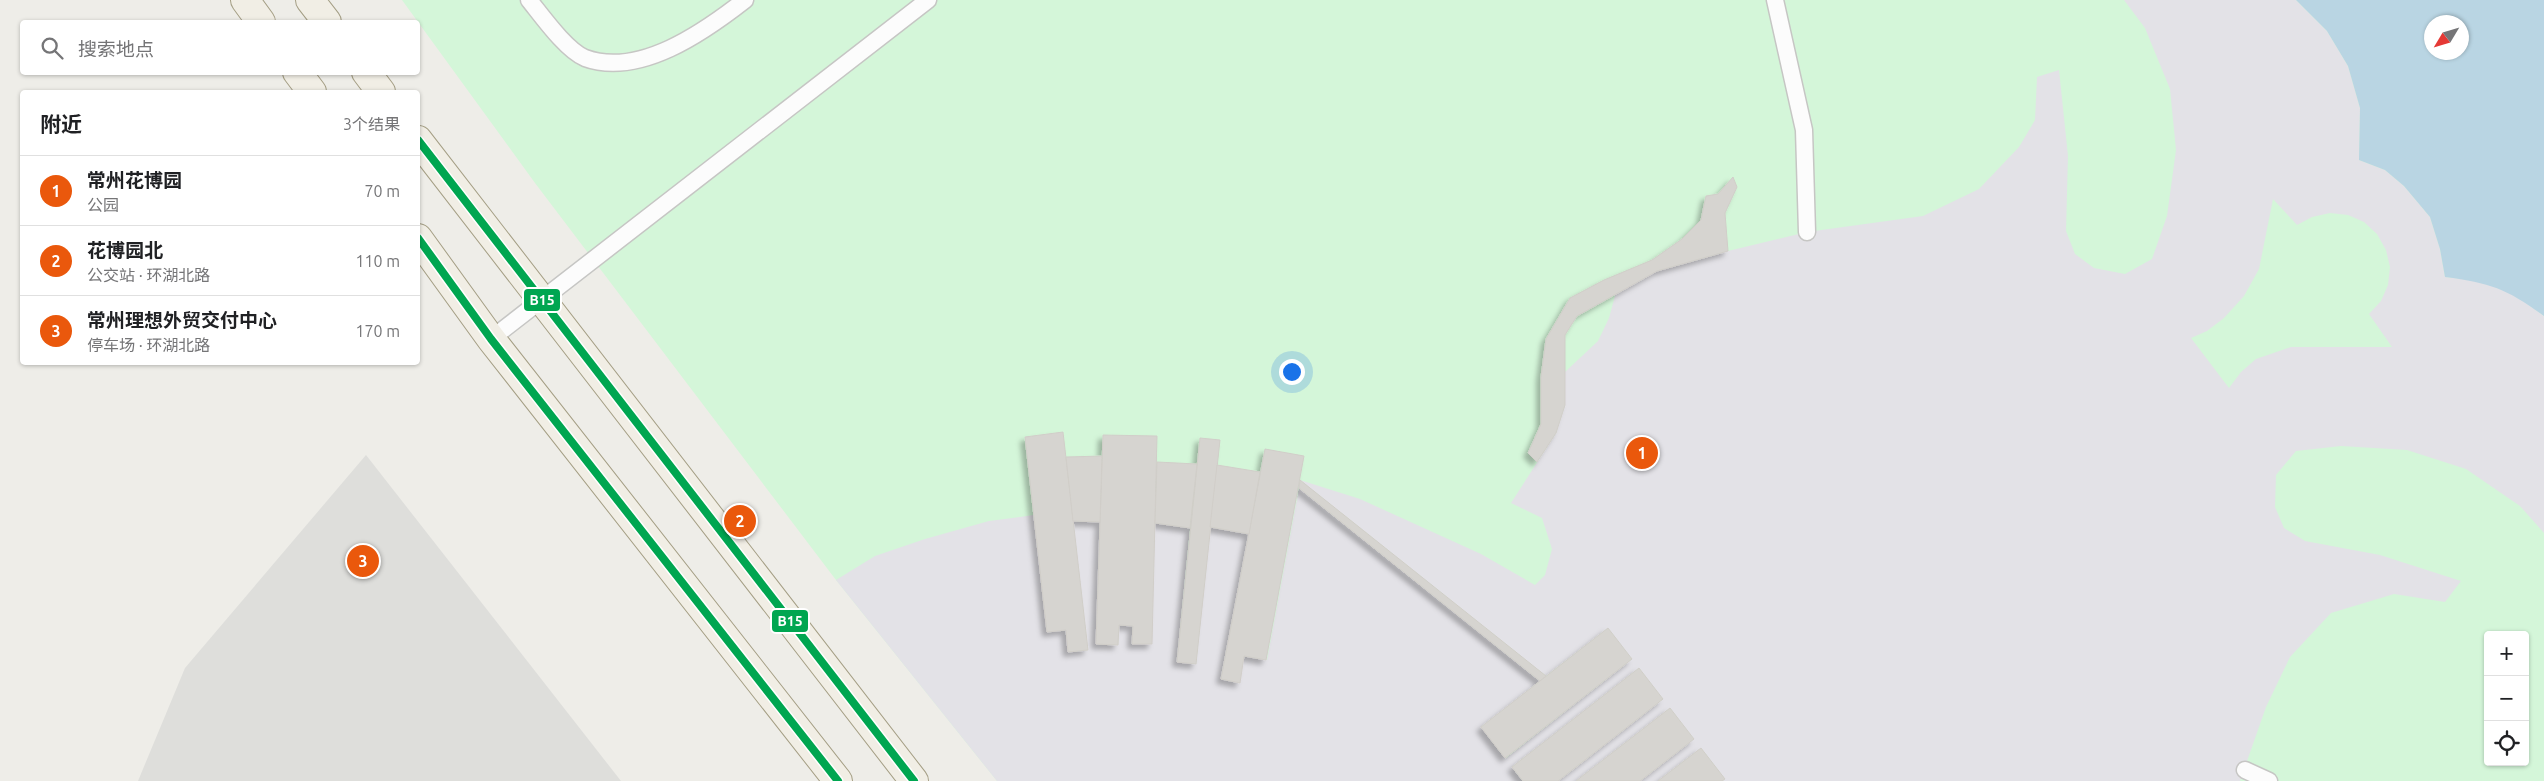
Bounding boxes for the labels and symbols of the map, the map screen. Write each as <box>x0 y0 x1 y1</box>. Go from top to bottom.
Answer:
north arrow <box>2424 15 2469 60</box>
line badge: B15 <box>523 288 561 312</box>
text: B15 <box>529 292 555 308</box>
your location <box>1279 359 1305 385</box>
pin: 1 <box>1626 434 1658 472</box>
pin: 2 <box>724 502 756 540</box>
pin: 3 <box>347 542 379 580</box>
line badge: B15 <box>771 609 809 633</box>
text: B15 <box>777 613 803 629</box>

